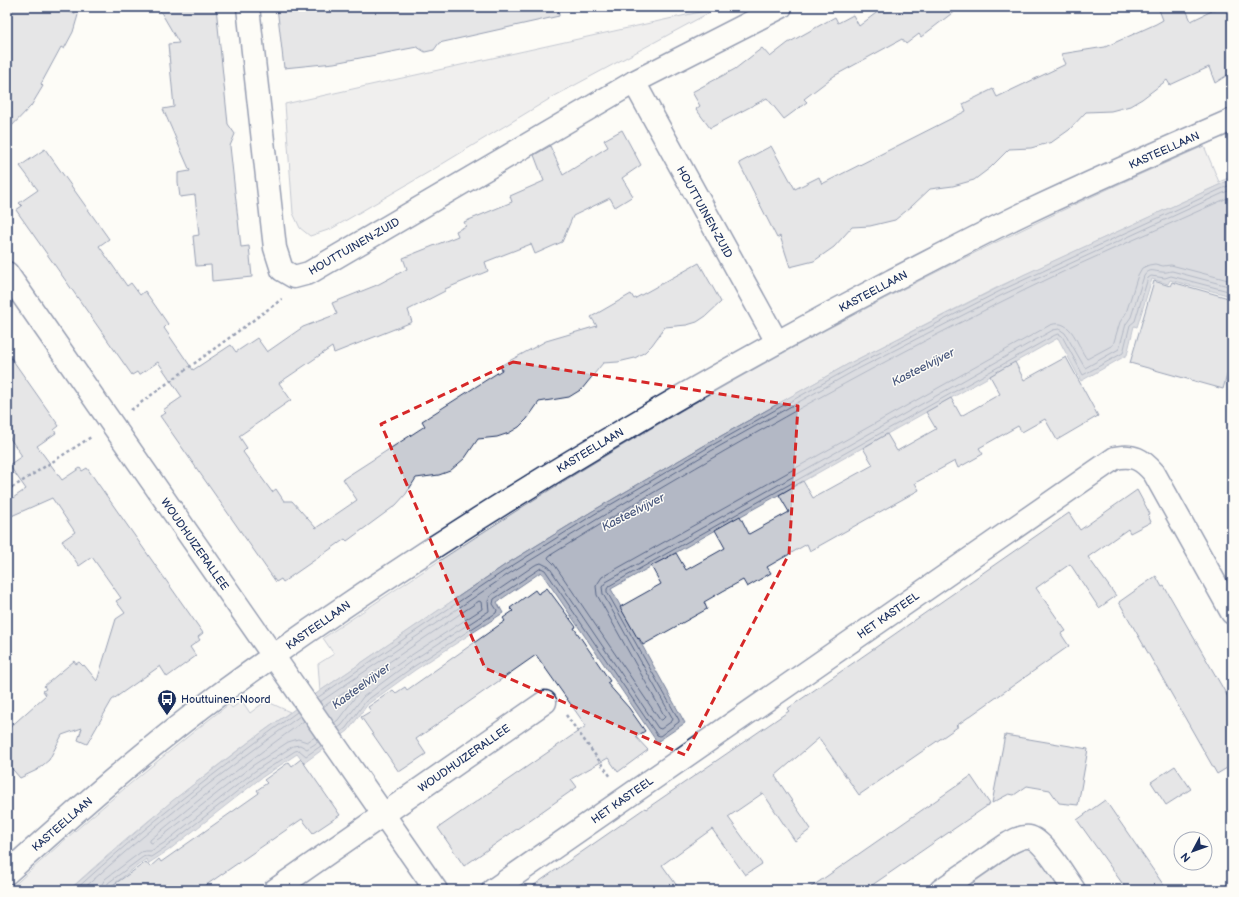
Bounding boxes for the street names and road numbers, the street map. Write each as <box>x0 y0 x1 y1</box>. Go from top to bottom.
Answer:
street label: KASTEELLAAN <box>1127 129 1201 172</box>
street label: HOUTTUINEN-ZUID <box>674 164 735 260</box>
street label: HOUTTUINEN-ZUID <box>307 215 402 278</box>
street label: KASTEELLAAN <box>837 268 910 315</box>
street label: KASTEELLAAN <box>554 425 626 476</box>
street label: WOUDHUIZERALLEE <box>158 496 231 593</box>
street label: HET KASTEEL <box>855 589 922 642</box>
street label: KASTEELLAAN <box>284 598 353 652</box>
street label: WOUDHUIZERALLEE <box>416 722 513 795</box>
street label: HET KASTEEL <box>589 774 656 827</box>
street label: KASTEELLAAN <box>29 795 95 854</box>

